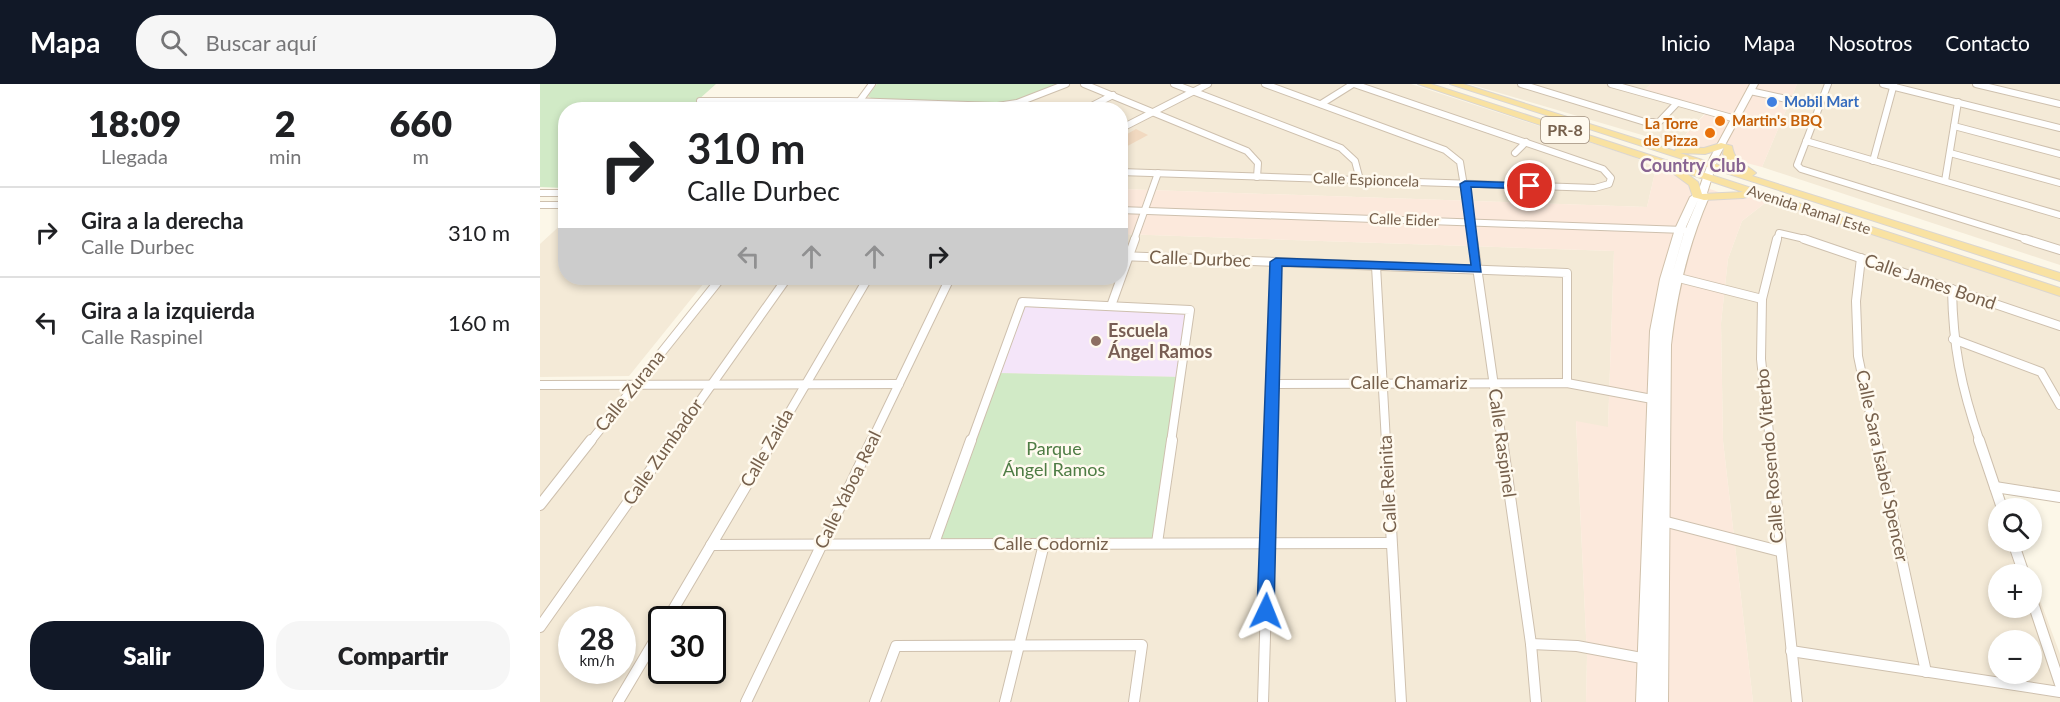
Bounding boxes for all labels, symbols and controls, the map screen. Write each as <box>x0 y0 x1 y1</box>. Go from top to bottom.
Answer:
search box <box>136 15 556 69</box>
text: Mapa <box>30 25 100 59</box>
icon: search <box>157 26 190 59</box>
text: Buscar aquí <box>205 29 317 56</box>
text: Inicio <box>1661 30 1710 55</box>
text: Mapa <box>1743 30 1795 55</box>
text: Nosotros <box>1828 30 1912 55</box>
text: Contacto <box>1945 30 2030 55</box>
place label: Mobil Mart <box>1784 92 1859 110</box>
marker: Mobil Mart <box>1765 95 1779 109</box>
text: 18:09 <box>88 101 181 145</box>
text: 2 <box>275 101 296 145</box>
text: 660 <box>389 101 452 145</box>
place label: Martin's BBQ <box>1732 111 1823 129</box>
place label: La Torre de Pizza <box>1643 114 1698 149</box>
marker: Martin's BBQ <box>1713 114 1727 128</box>
road number: PR-8 <box>1541 117 1589 143</box>
text: 310 m <box>687 123 805 173</box>
icon: right <box>588 126 666 204</box>
marker: La Torre de Pizza <box>1703 126 1717 140</box>
text: Llegada <box>101 144 168 168</box>
text: min <box>269 144 301 168</box>
text: m <box>412 144 429 168</box>
district label: Country Club <box>1640 154 1746 176</box>
pin <box>1504 160 1555 211</box>
street label: Calle Espioncela <box>1313 168 1419 190</box>
icon: arrive <box>1513 169 1546 202</box>
text: Calle Durbec <box>687 174 840 207</box>
street label: Avenida Ramal Este <box>1745 181 1873 238</box>
text: Gira a la derecha <box>81 207 244 234</box>
street label: Calle Eider <box>1369 209 1440 229</box>
icon: right <box>30 216 63 249</box>
text: 310 m <box>448 219 510 246</box>
text: Calle Durbec <box>81 234 194 258</box>
icon: left <box>732 240 765 273</box>
icon: ahead <box>795 240 828 273</box>
icon: ahead <box>858 240 891 273</box>
icon: right <box>921 240 954 273</box>
street label: Calle Durbec <box>1149 245 1252 271</box>
street label: Calle James Bond <box>1862 248 1999 314</box>
text: Gira a la izquierda <box>81 297 255 324</box>
icon: left <box>30 306 63 339</box>
text: 160 m <box>448 309 510 336</box>
place label: Escuela Ángel Ramos <box>1107 319 1212 362</box>
text: Calle Raspinel <box>81 324 203 348</box>
marker: Escuela Ángel Ramos <box>1089 334 1103 348</box>
street label: Calle Zurana <box>590 345 669 436</box>
street label: Calle Rosendo Viterbo <box>1750 368 1788 544</box>
street label: Calle Sara Isabel Spencer <box>1852 368 1914 564</box>
street label: Calle Chamariz <box>1350 371 1468 393</box>
street label: Calle Raspinel <box>1484 387 1522 499</box>
street label: Calle Zumbador <box>617 394 707 509</box>
street label: Calle Zaida <box>735 404 797 491</box>
street label: Calle Yaboa Real <box>809 427 885 552</box>
street label: Calle Reinita <box>1373 435 1401 533</box>
park label: Parque Ángel Ramos <box>1003 437 1106 480</box>
map controls <box>1988 498 2042 684</box>
button: search <box>1988 498 2042 552</box>
street label: Calle Codorniz <box>994 532 1108 554</box>
button: + <box>1988 564 2042 618</box>
position arrow <box>1234 579 1298 643</box>
speed limit sign: 30 <box>648 606 726 684</box>
text: 28 <box>580 620 614 656</box>
button: Salir <box>30 621 264 690</box>
button: Compartir <box>276 621 510 690</box>
button: − <box>1988 630 2042 684</box>
text: km/h <box>579 651 615 669</box>

